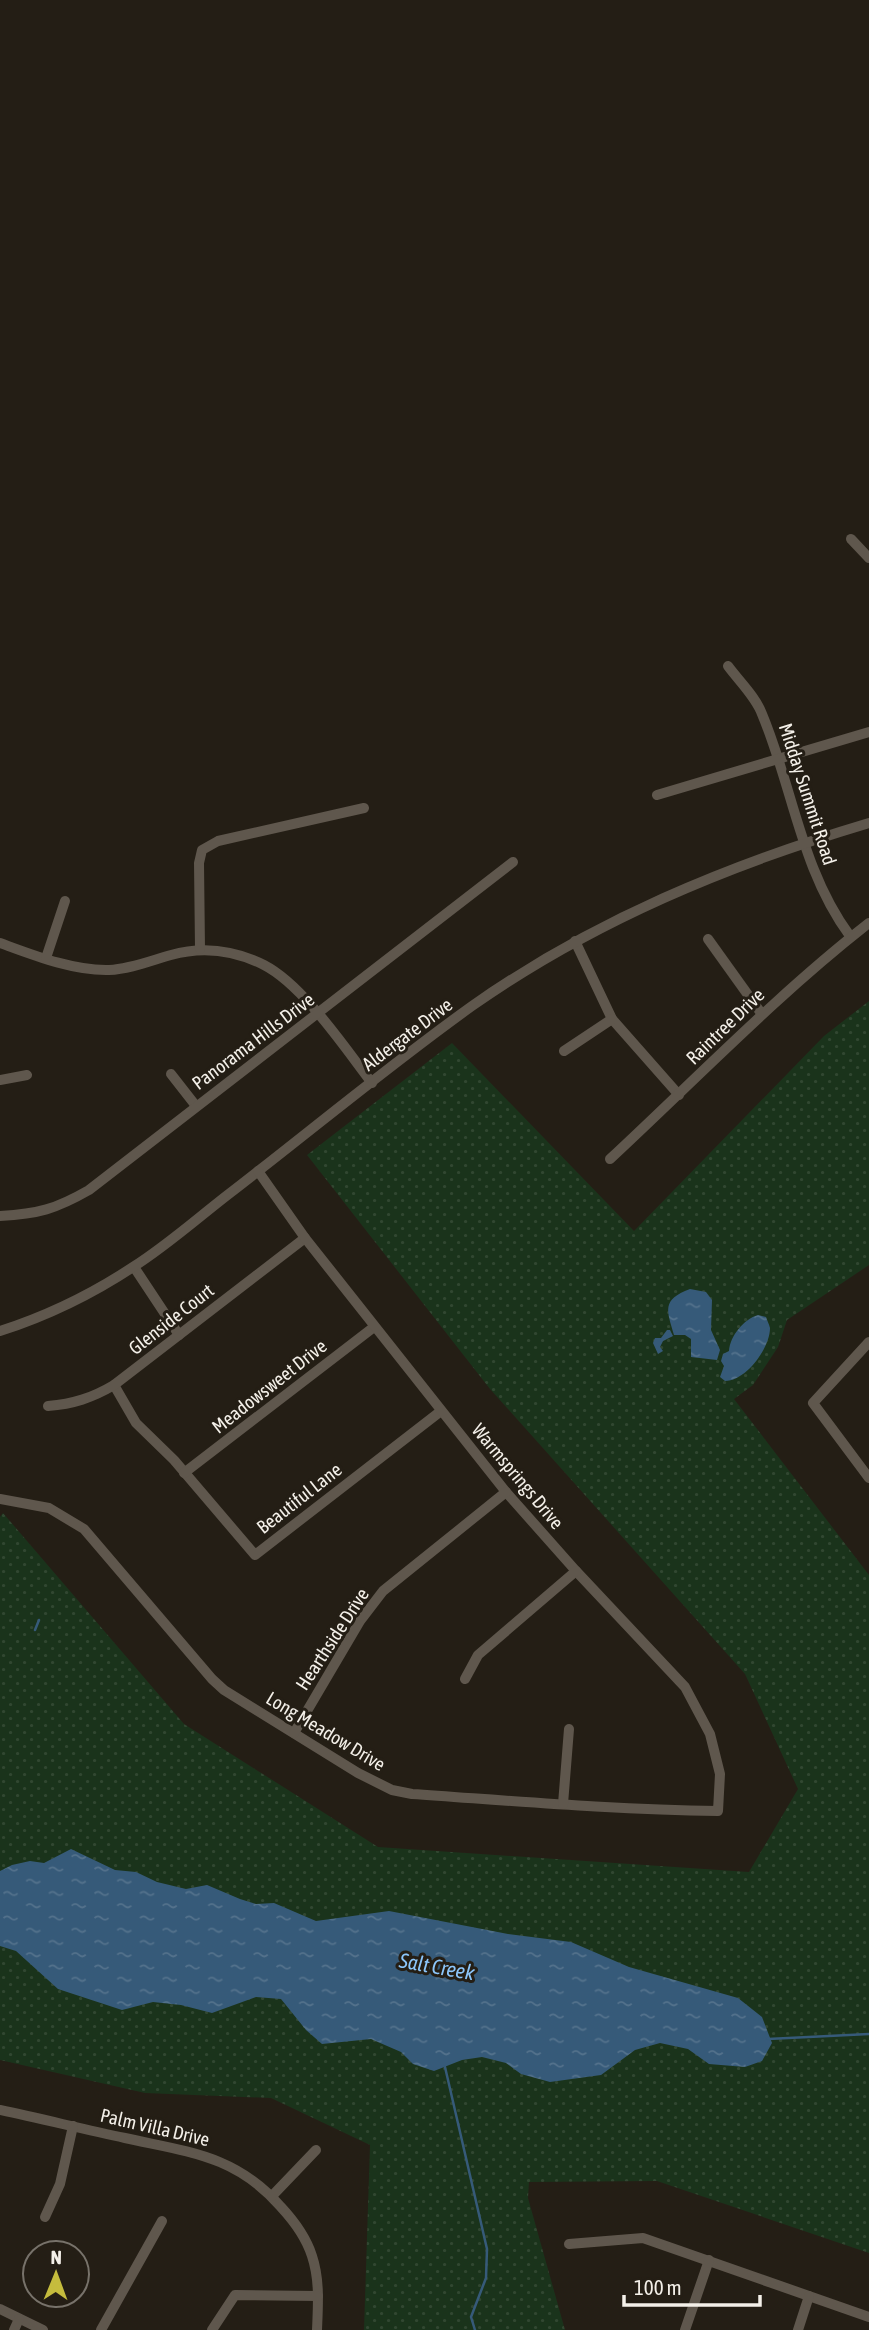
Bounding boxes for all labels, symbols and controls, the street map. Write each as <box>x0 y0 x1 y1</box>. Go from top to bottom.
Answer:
street label: Midday Summit Road <box>775 720 841 868</box>
street label: Raintree Drive <box>682 983 768 1069</box>
street label: Panorama Hills Drive <box>188 988 318 1094</box>
street label: Aldergate Drive <box>358 993 456 1075</box>
street label: Glenside Court <box>124 1279 218 1359</box>
street label: Meadowsweet Drive <box>207 1334 331 1438</box>
street label: Warmsprings Drive <box>468 1419 568 1533</box>
street label: Beautiful Lane <box>252 1458 346 1538</box>
street label: Hearthside Drive <box>291 1584 373 1694</box>
street label: Long Meadow Drive <box>262 1687 390 1775</box>
water label: Salt Creek <box>397 1947 477 1985</box>
street label: Palm Villa Drive <box>98 2104 212 2150</box>
north arrow <box>21 2239 91 2309</box>
text: N <box>50 2246 62 2268</box>
scale bar <box>624 2264 760 2308</box>
text: 100 m <box>634 2275 682 2299</box>

